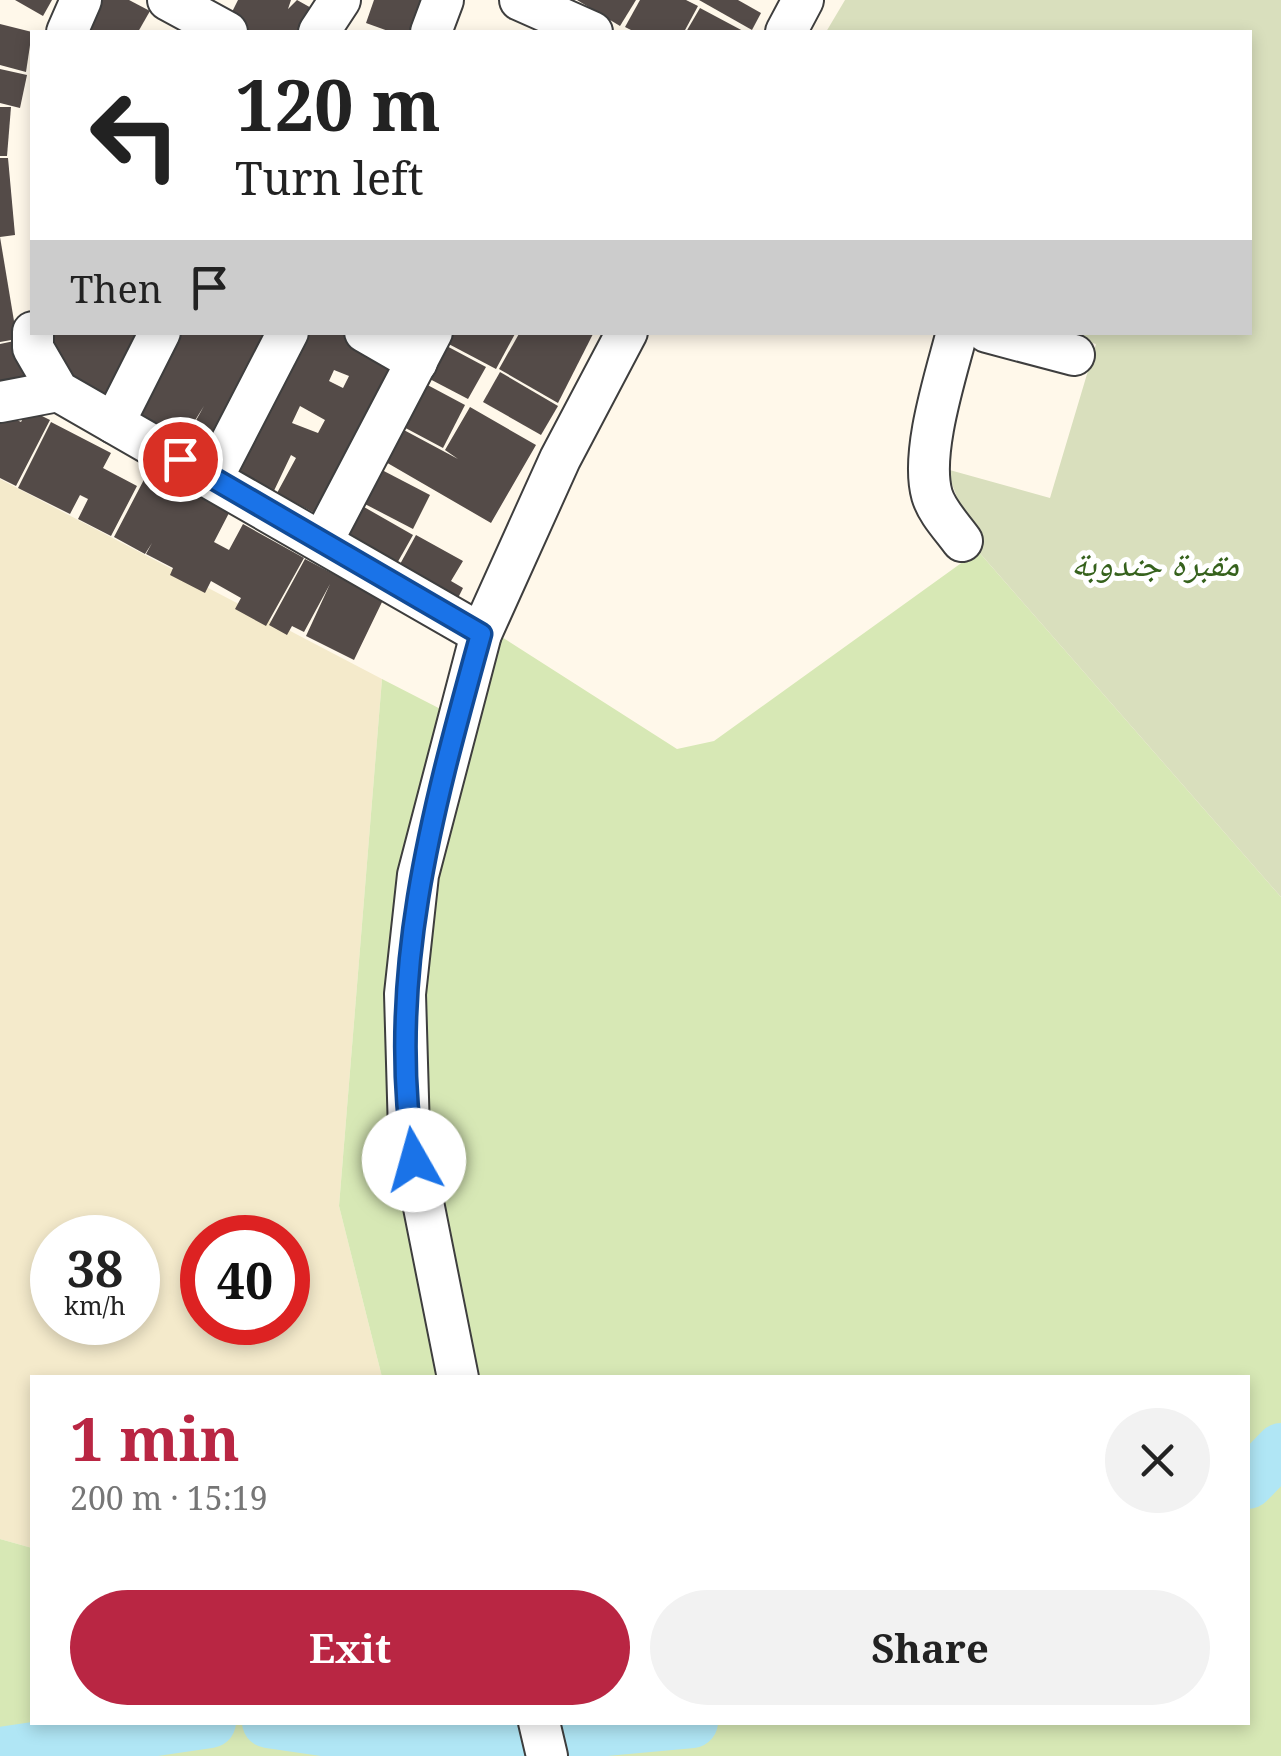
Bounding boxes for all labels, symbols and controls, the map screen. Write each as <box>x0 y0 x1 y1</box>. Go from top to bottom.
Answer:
text: 120 m <box>235 56 441 152</box>
icon: left <box>70 70 200 200</box>
text: Turn left <box>235 147 424 208</box>
icon: arrive <box>182 260 237 315</box>
text: Then <box>70 262 162 314</box>
pin <box>138 417 223 502</box>
icon: arrive <box>153 432 208 487</box>
park label: مقبرة جندوبة <box>1071 539 1239 586</box>
position arrow <box>362 1108 466 1212</box>
speed limit sign: 40 <box>180 1215 310 1345</box>
text: 38 <box>67 1234 123 1302</box>
text: km/h <box>64 1288 126 1322</box>
text: 1 min <box>70 1397 240 1479</box>
button: close <box>1105 1408 1210 1513</box>
text: 200 m · 15:19 <box>70 1476 268 1519</box>
button: Exit <box>70 1590 630 1705</box>
button: Share <box>650 1590 1210 1705</box>

